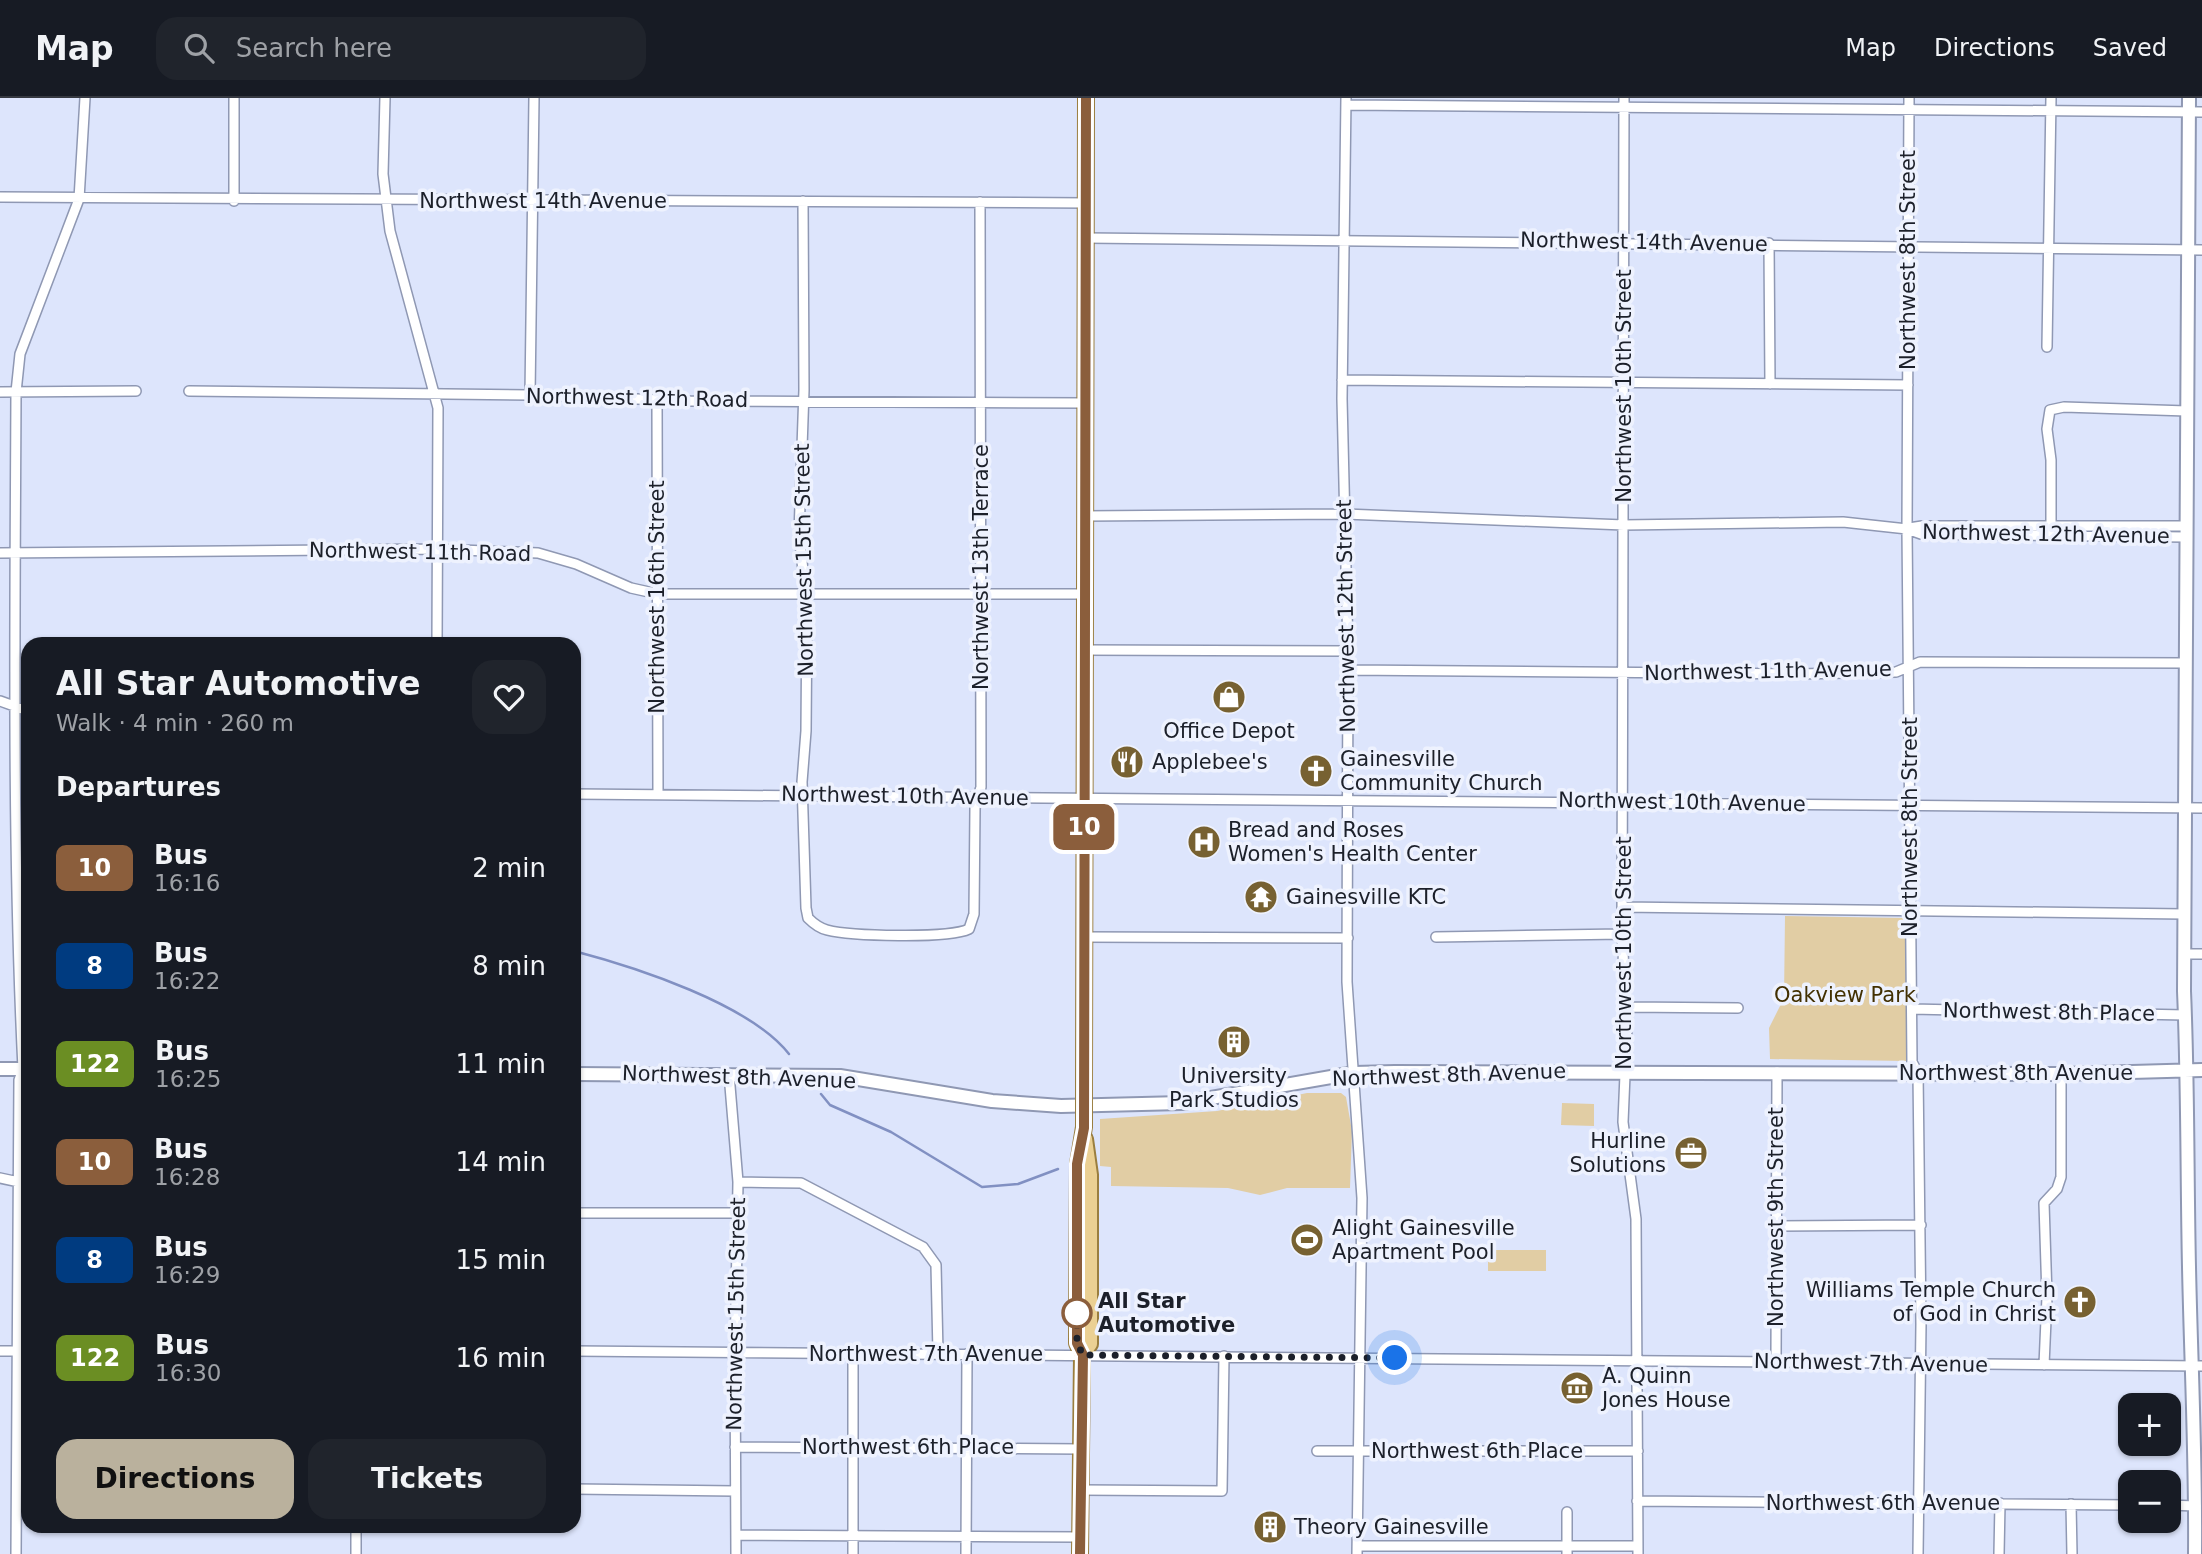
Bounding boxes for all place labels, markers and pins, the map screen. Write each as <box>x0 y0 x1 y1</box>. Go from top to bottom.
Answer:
shop icon: Office Depot <box>1210 678 1248 716</box>
place label: Office Depot <box>1163 719 1295 743</box>
restaurant icon: Applebee's <box>1108 743 1146 781</box>
place label: Gainesville Community Church <box>1340 747 1543 795</box>
place label: Applebee's <box>1152 750 1268 774</box>
church icon: Gainesville Community Church <box>1297 752 1335 790</box>
place label: Bread and Roses Women's Health Center <box>1228 818 1477 866</box>
hospital icon: Bread and Roses Women's Health Center <box>1185 823 1223 861</box>
temple icon: Gainesville KTC <box>1242 878 1280 916</box>
place label: Gainesville KTC <box>1286 885 1446 909</box>
building icon: University Park Studios <box>1215 1023 1253 1061</box>
place label: University Park Studios <box>1169 1064 1299 1112</box>
place label: Hurline Solutions <box>1570 1129 1666 1177</box>
office icon: Hurline Solutions <box>1672 1134 1710 1172</box>
place label: Alight Gainesville Apartment Pool <box>1332 1216 1515 1264</box>
sports icon: Alight Gainesville Apartment Pool <box>1288 1221 1326 1259</box>
place label: Williams Temple Church of God in Christ <box>1806 1278 2056 1326</box>
church icon: Williams Temple Church of God in Christ <box>2061 1283 2099 1321</box>
place label: All Star Automotive <box>1098 1289 1235 1337</box>
marker: All Star Automotive <box>1062 1298 1092 1328</box>
place label: A. Quinn Jones House <box>1600 1364 1731 1412</box>
museum icon: A. Quinn Jones House <box>1558 1369 1596 1407</box>
building icon: Theory Gainesville <box>1251 1508 1289 1546</box>
place label: Theory Gainesville <box>1293 1515 1489 1539</box>

